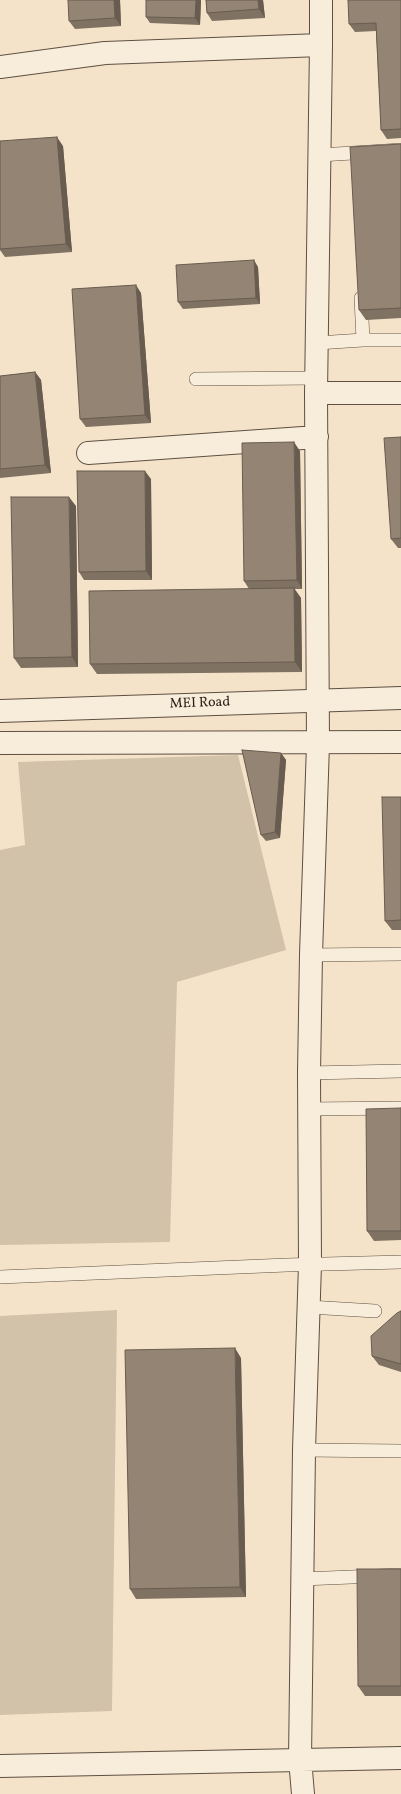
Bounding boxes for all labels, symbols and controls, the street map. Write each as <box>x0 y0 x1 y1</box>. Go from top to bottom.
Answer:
street label: MEI Road <box>169 695 231 713</box>

